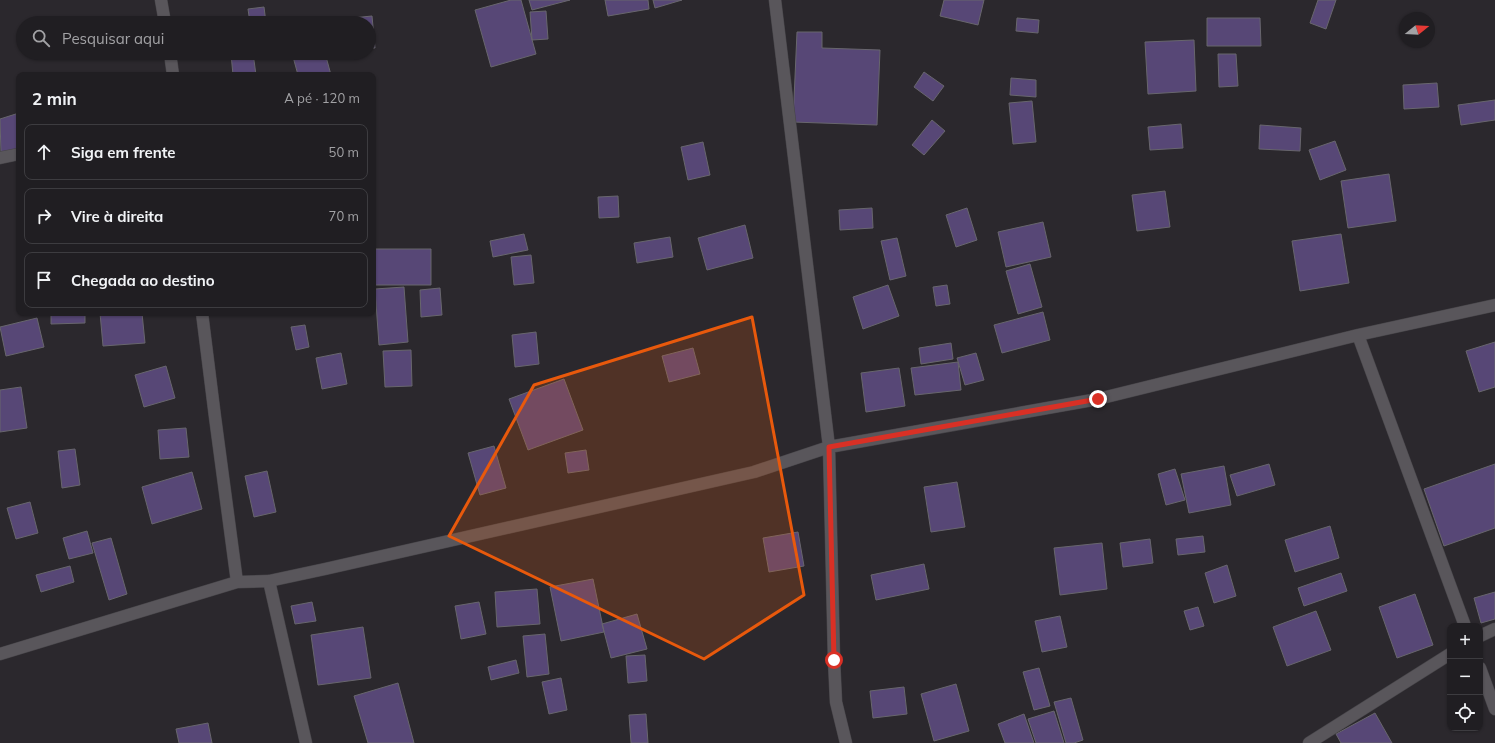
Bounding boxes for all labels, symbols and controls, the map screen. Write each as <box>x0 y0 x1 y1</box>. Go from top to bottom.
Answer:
north arrow <box>1399 12 1435 48</box>
search box <box>16 16 376 60</box>
icon: search <box>30 27 52 49</box>
text: Pesquisar aqui <box>62 29 164 48</box>
text: 2 min <box>32 88 77 109</box>
text: A pé · 120 m <box>284 90 360 106</box>
icon: ahead <box>33 141 55 163</box>
text: Siga em frente <box>71 143 176 162</box>
text: 50 m <box>329 144 359 160</box>
icon: right <box>33 205 55 227</box>
text: Vire à direita <box>71 207 163 226</box>
text: 70 m <box>329 208 359 224</box>
icon: arrive <box>33 269 55 291</box>
text: Chegada ao destino <box>71 271 215 290</box>
route end <box>1089 390 1107 408</box>
map controls <box>1447 623 1483 731</box>
button: + <box>1447 623 1483 659</box>
route start <box>825 651 843 669</box>
button: − <box>1447 659 1483 695</box>
button: locate <box>1447 695 1483 731</box>

